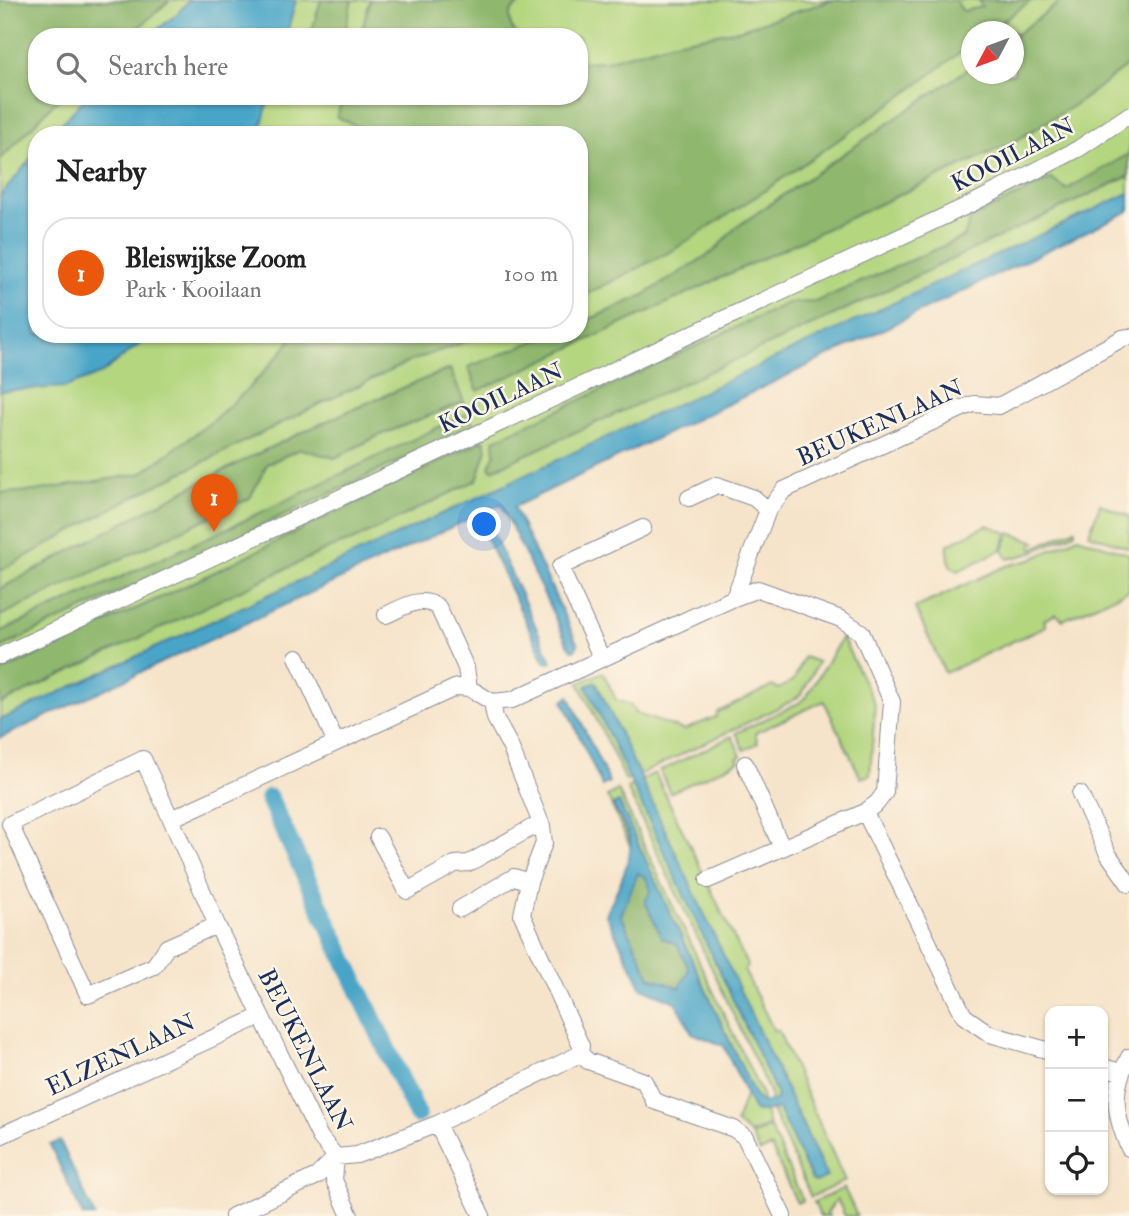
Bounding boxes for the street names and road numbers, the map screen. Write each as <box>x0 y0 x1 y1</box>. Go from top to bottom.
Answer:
street label: KOOILAAN <box>946 110 1080 199</box>
street label: KOOILAAN <box>434 355 569 440</box>
street label: BEUKENLAAN <box>792 372 968 473</box>
street label: BEUKENLAAN <box>251 963 360 1137</box>
street label: ELZENLAAN <box>41 1007 201 1103</box>

